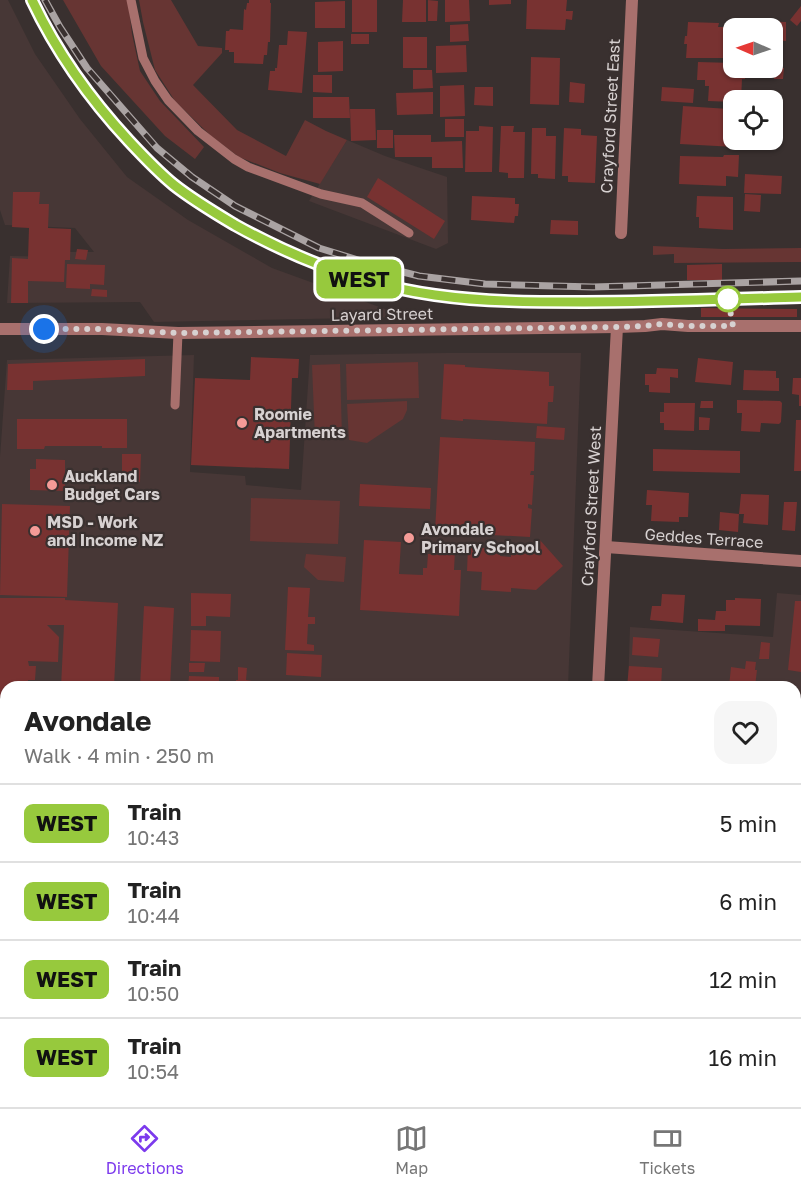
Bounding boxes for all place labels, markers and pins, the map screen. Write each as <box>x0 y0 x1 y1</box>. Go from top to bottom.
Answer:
unlabelled marker <box>715 286 741 312</box>
place label: Roomie Apartments <box>254 404 346 442</box>
marker: Roomie Apartments <box>235 416 249 430</box>
place label: Auckland Budget Cars <box>64 466 160 504</box>
marker: Auckland Budget Cars <box>45 478 59 492</box>
place label: MSD - Work and Income NZ <box>47 512 163 550</box>
place label: Avondale Primary School <box>421 519 541 557</box>
marker: MSD - Work and Income NZ <box>28 524 42 538</box>
marker: Avondale Primary School <box>402 531 416 545</box>

